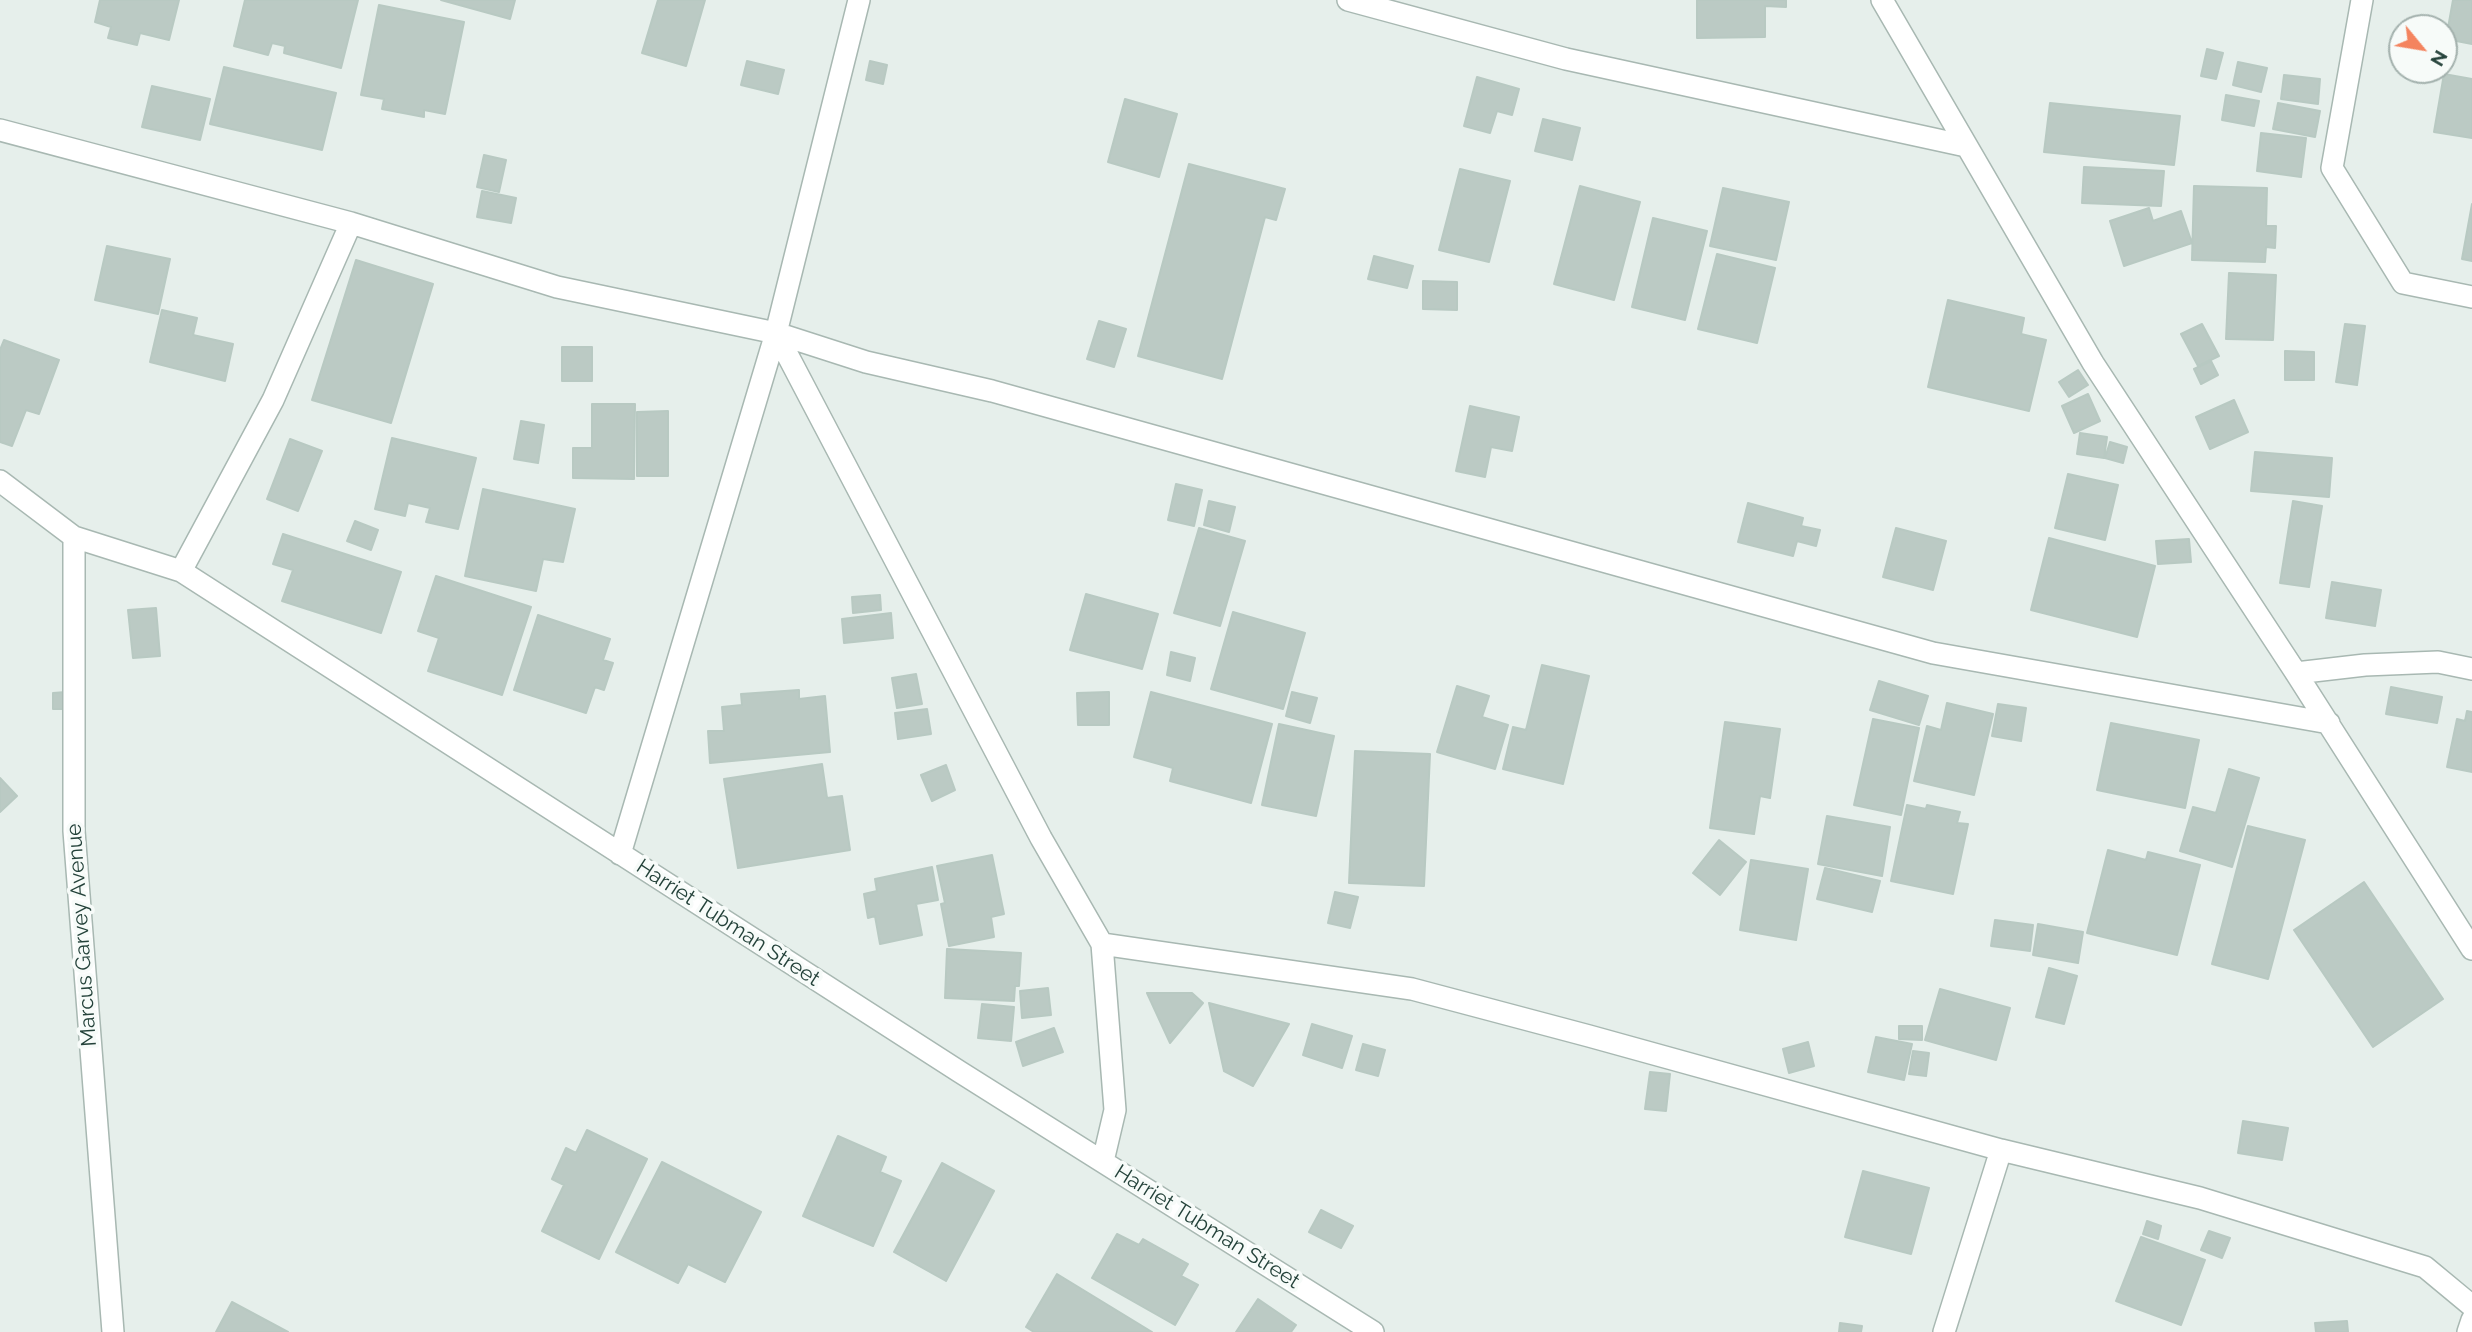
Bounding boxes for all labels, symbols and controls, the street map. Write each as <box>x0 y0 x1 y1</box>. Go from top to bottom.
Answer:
north arrow <box>2388 14 2458 84</box>
text: N <box>2426 47 2453 70</box>
street label: Marcus Garvey Avenue <box>62 823 102 1047</box>
street label: Harriet Tubman Street <box>631 854 825 992</box>
street label: Harriet Tubman Street <box>1110 1160 1304 1294</box>

